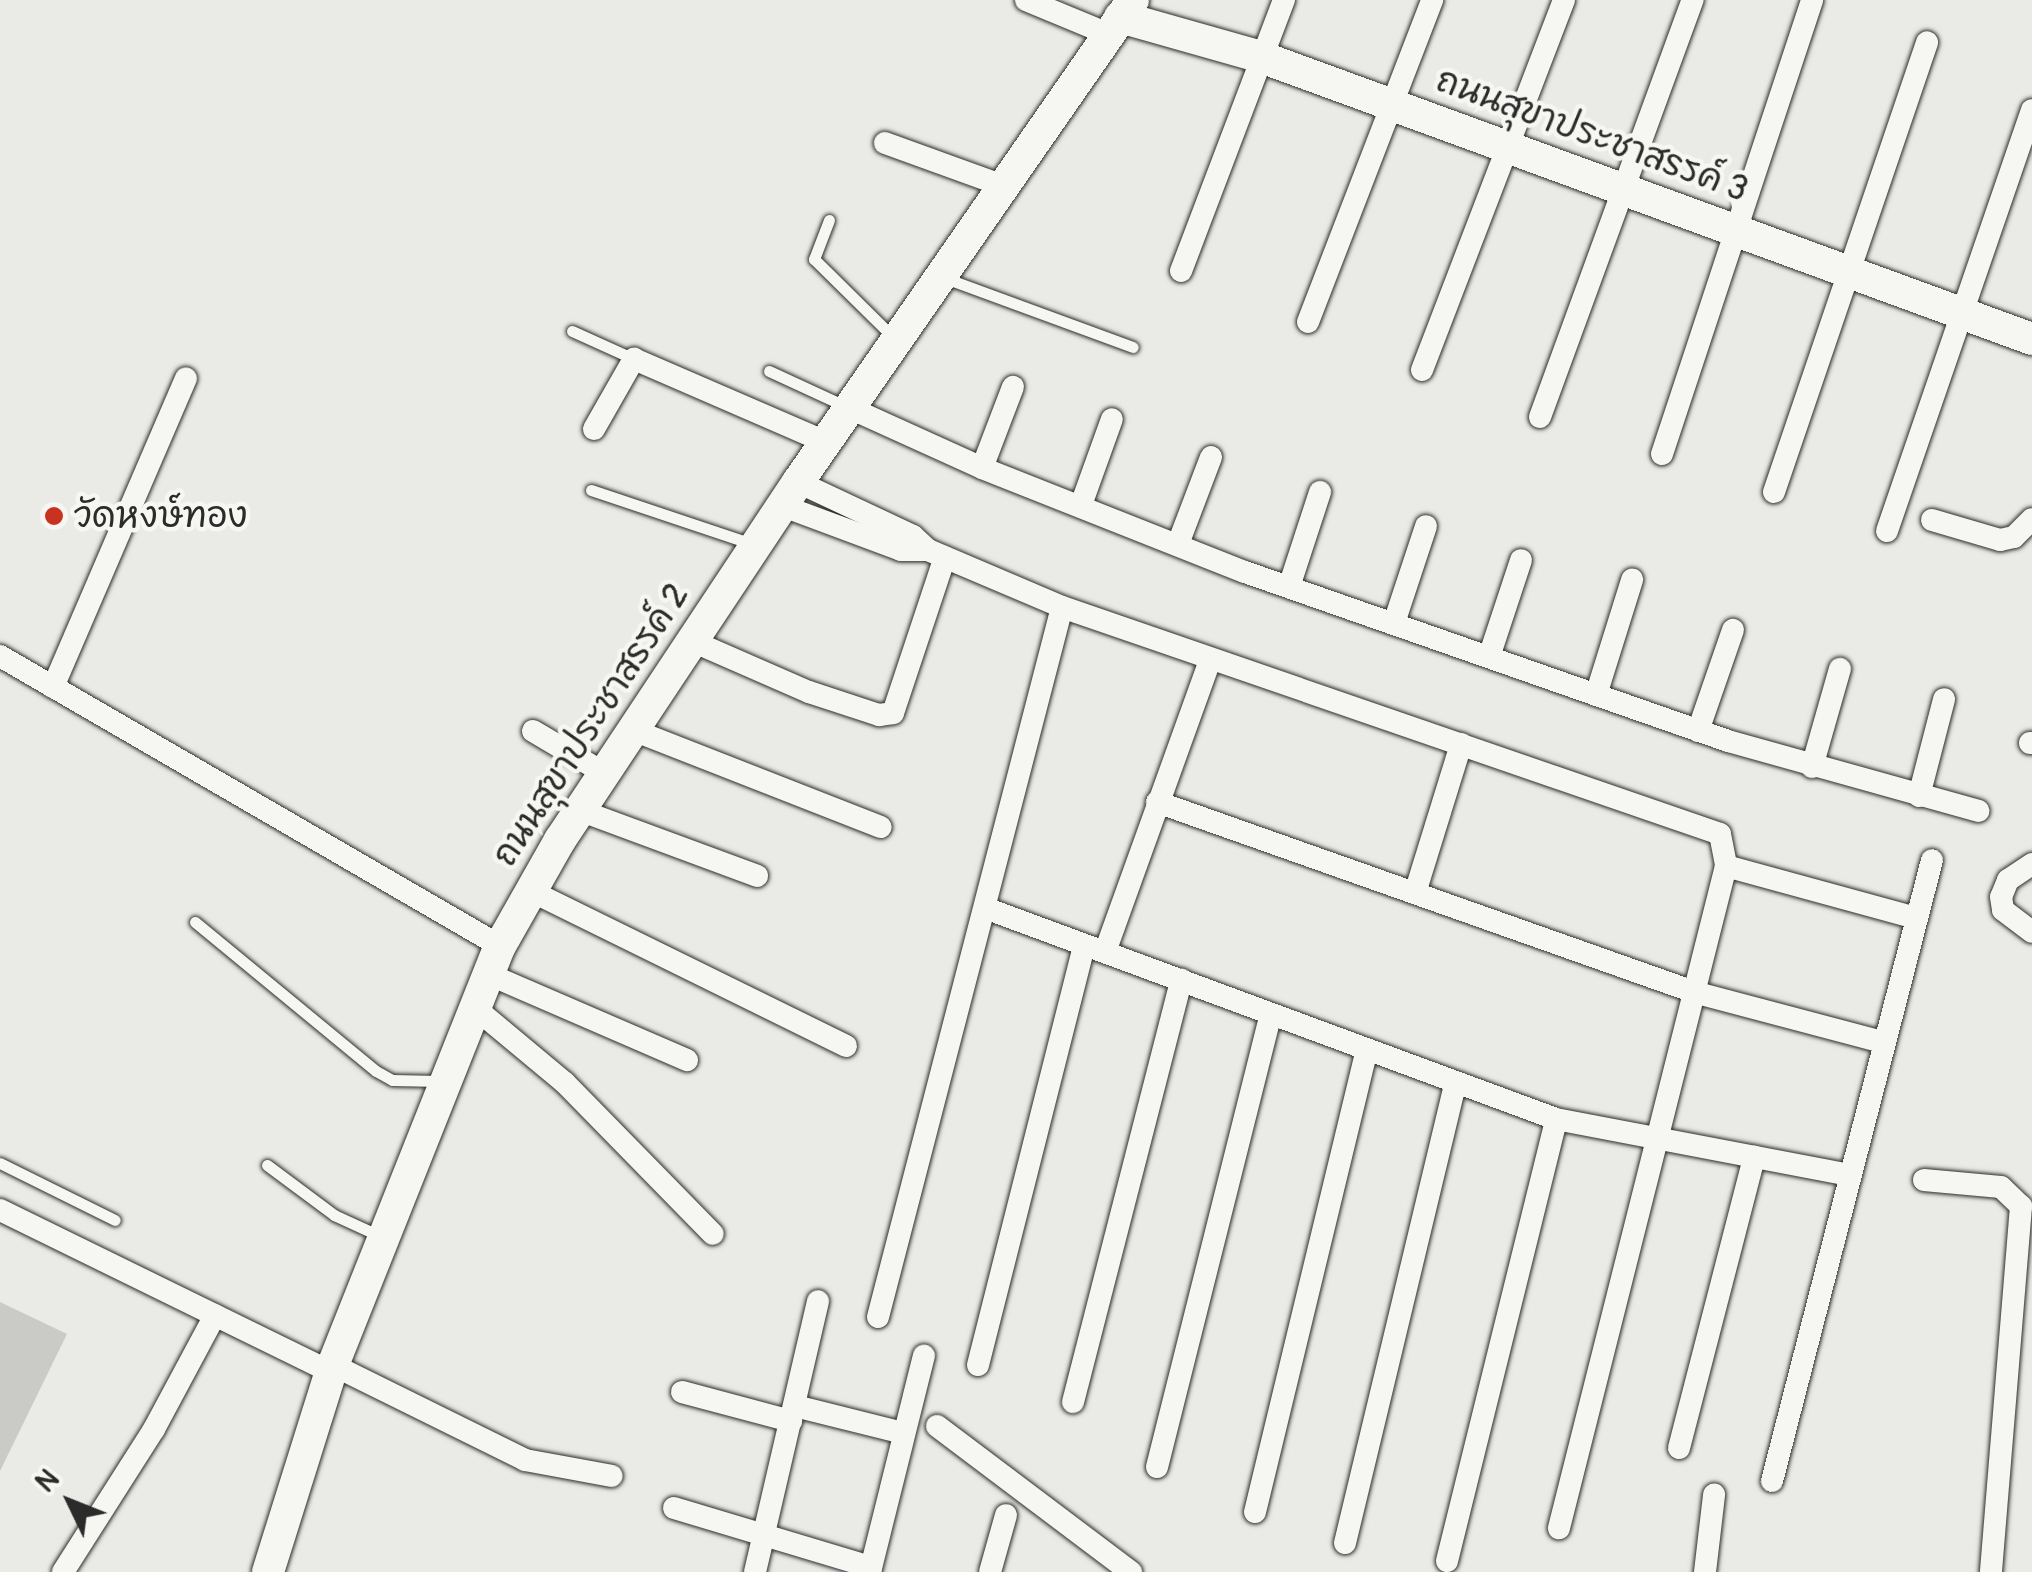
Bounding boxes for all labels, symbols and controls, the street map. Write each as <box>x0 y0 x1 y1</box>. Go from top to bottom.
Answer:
street label: ถนนสุขาประชาสรรค์ 3 <box>1430 59 1754 211</box>
place label: วัดหงษ์ทอง <box>74 495 248 537</box>
marker: วัดหงษ์ทอง <box>43 505 65 527</box>
street label: ถนนสุขาประชาสรรค์ 2 <box>484 576 698 874</box>
north arrow <box>20 1452 120 1552</box>
text: N <box>28 1462 67 1500</box>

